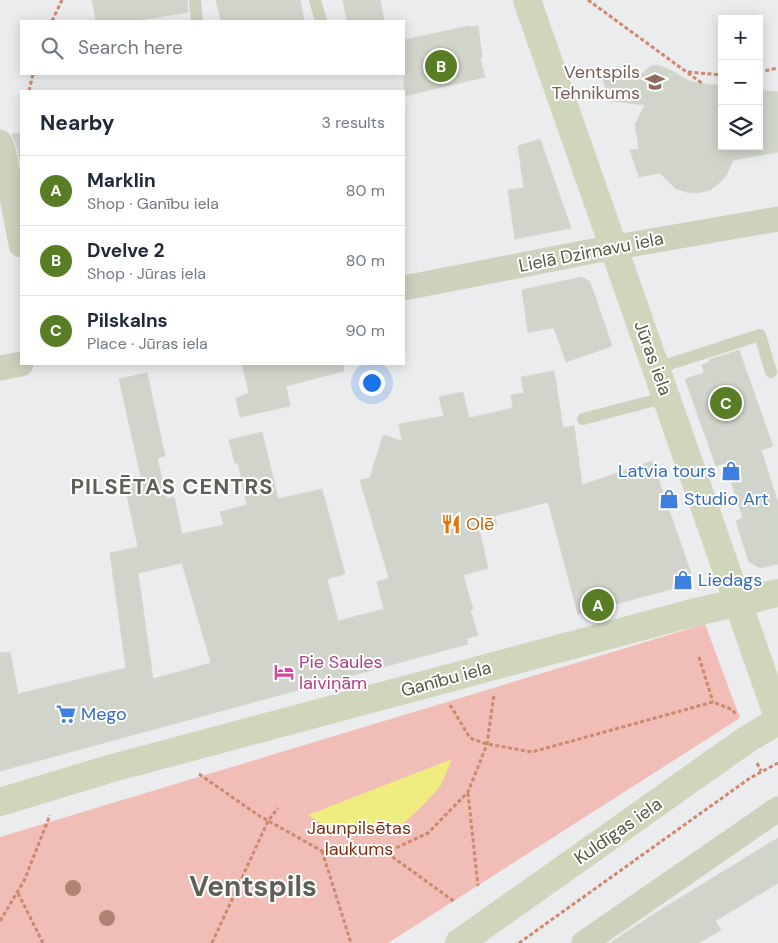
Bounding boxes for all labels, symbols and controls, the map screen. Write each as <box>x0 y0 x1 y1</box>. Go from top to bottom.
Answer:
map controls <box>718 15 763 150</box>
button: + <box>718 15 763 60</box>
search box <box>20 20 405 75</box>
icon: search <box>38 34 66 62</box>
text: Search here <box>78 35 183 60</box>
pin: B <box>425 47 457 85</box>
place label: Ventspils Tehnikums <box>552 60 640 105</box>
button: − <box>718 60 763 105</box>
school or university icon: Ventspils Tehnikums <box>644 71 666 93</box>
button: layers <box>718 105 763 150</box>
text: Nearby <box>40 109 114 137</box>
text: 3 results <box>322 112 385 133</box>
text: Marklin <box>87 168 156 193</box>
text: A <box>50 180 62 201</box>
text: 80 m <box>346 180 385 201</box>
text: Shop · Ganību iela <box>87 193 219 214</box>
street label: Lielā Dzirnavu iela <box>517 226 665 278</box>
text: Dvelve 2 <box>87 238 164 263</box>
text: B <box>51 250 61 271</box>
text: 80 m <box>346 250 385 271</box>
text: Shop · Jūras iela <box>87 263 206 284</box>
text: Pilskalns <box>87 308 168 333</box>
street label: Jūras iela <box>628 317 678 399</box>
text: C <box>50 320 62 341</box>
text: 90 m <box>345 320 385 341</box>
text: Place · Jūras iela <box>87 333 208 354</box>
your location <box>359 370 385 396</box>
pin: C <box>710 384 742 422</box>
place label: Latvia tours <box>618 459 716 483</box>
shop icon: Latvia tours <box>720 460 742 482</box>
district label: PILSĒTAS CENTRS <box>70 472 274 501</box>
place label: Studio Art <box>684 487 769 511</box>
shop icon: Studio Art <box>658 488 680 510</box>
place label: Olē <box>466 512 494 536</box>
restaurant icon: Olē <box>440 513 462 535</box>
place label: Liedags <box>698 568 762 592</box>
shop icon: Liedags <box>672 569 694 591</box>
pin: A <box>582 586 614 624</box>
place label: Pie Saules laiviņām <box>299 650 383 695</box>
street label: Ganību iela <box>398 655 494 703</box>
hotel icon: Pie Saules laiviņām <box>273 661 295 683</box>
place label: Mego <box>81 702 127 726</box>
supermarket icon: Mego <box>55 703 77 725</box>
street label: Kuldīgas iela <box>569 792 667 870</box>
park label: Jaunpilsētas laukums <box>307 816 411 861</box>
district label: Ventspils <box>189 868 317 905</box>

